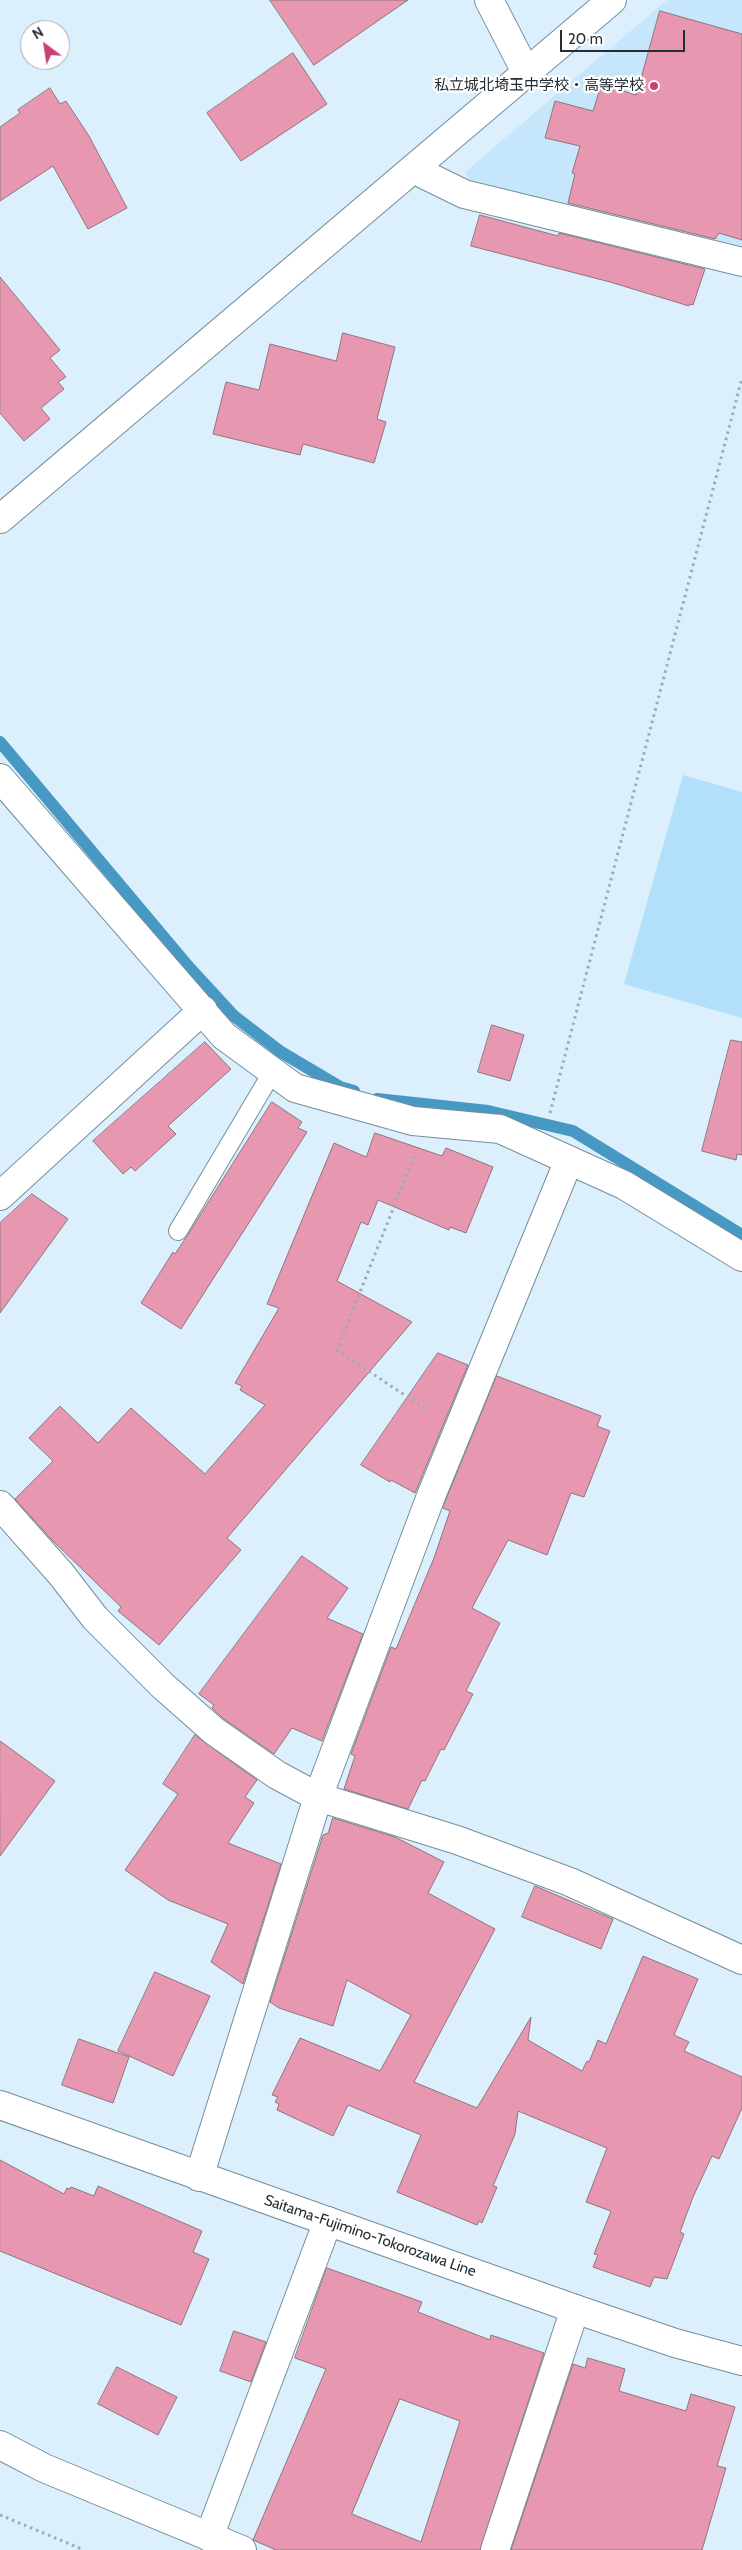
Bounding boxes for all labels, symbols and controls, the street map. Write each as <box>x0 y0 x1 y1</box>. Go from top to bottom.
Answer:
north arrow <box>20 20 70 70</box>
scale bar <box>562 20 687 52</box>
text: N <box>29 23 47 43</box>
text: 20 m <box>568 30 603 48</box>
place label: 私立城北埼玉中学校・高等学校 <box>434 77 644 95</box>
marker: 私立城北埼玉中学校・高等学校 <box>648 80 660 92</box>
street label: Saitama-Fujimino-Tokorozawa Line <box>262 2191 478 2281</box>

